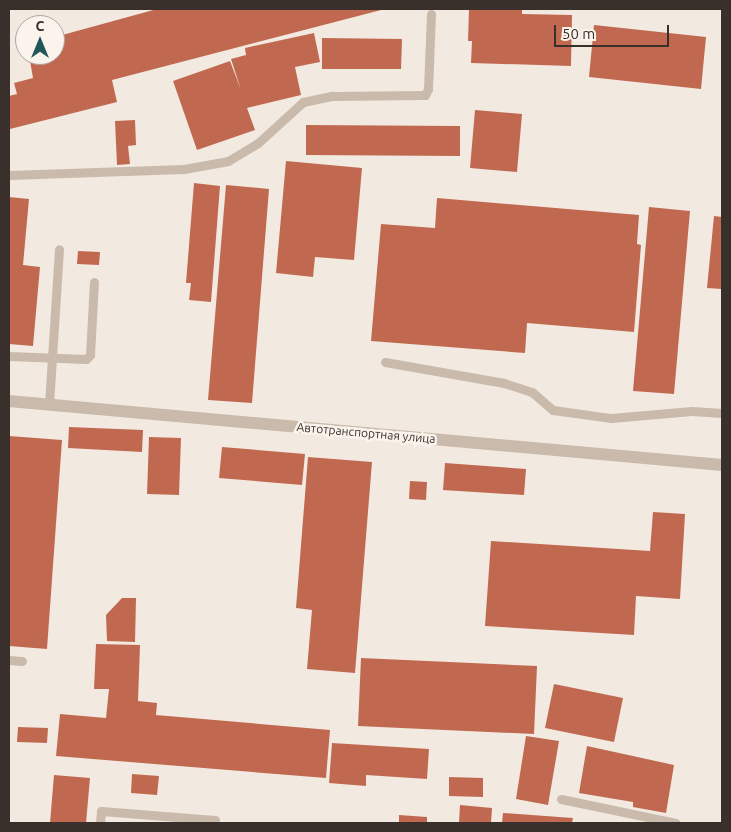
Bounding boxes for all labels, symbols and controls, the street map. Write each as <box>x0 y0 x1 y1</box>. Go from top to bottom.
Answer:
north arrow <box>15 15 65 65</box>
scale bar <box>556 15 671 47</box>
text: С <box>36 18 44 34</box>
text: 50 m <box>562 25 595 42</box>
street label: Автотранспортная улица <box>296 420 436 446</box>

